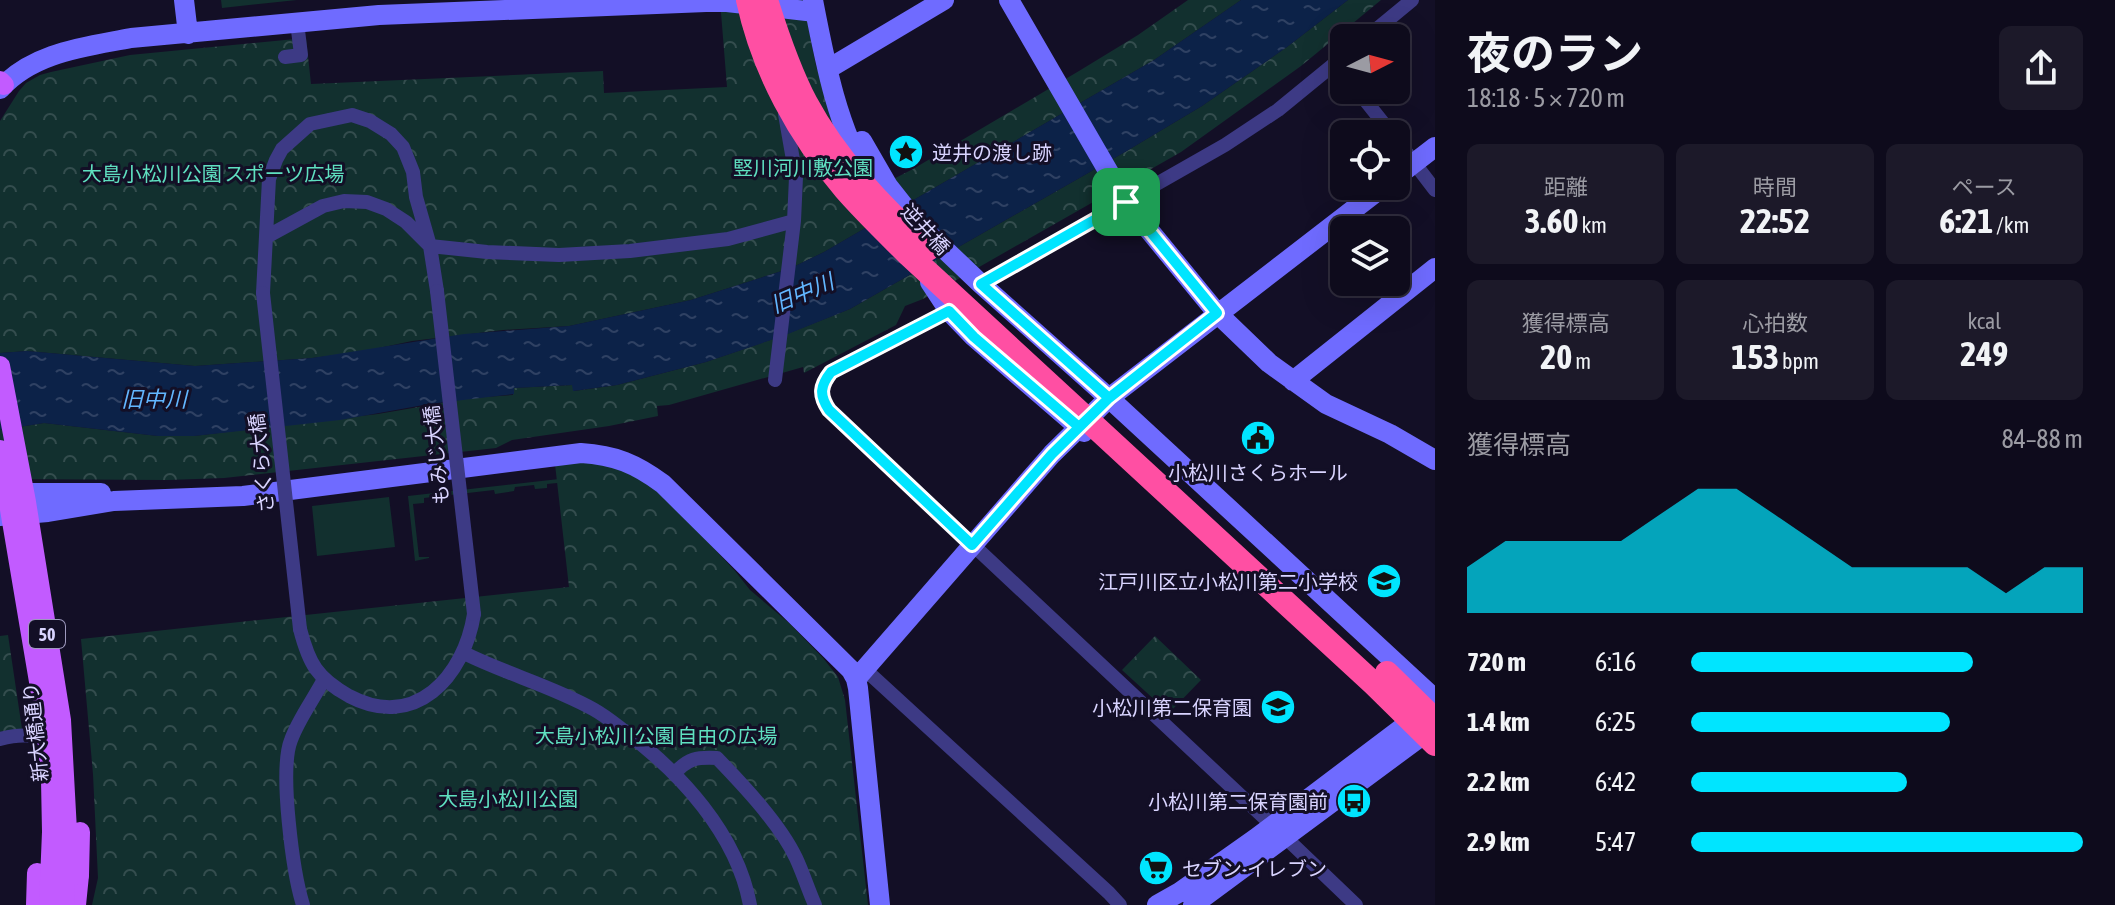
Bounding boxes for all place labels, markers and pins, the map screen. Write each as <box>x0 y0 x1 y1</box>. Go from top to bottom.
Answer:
place icon: 逆井の渡し跡 <box>887 133 925 171</box>
place label: 逆井の渡し跡 <box>932 141 1052 164</box>
pin <box>1092 168 1160 236</box>
public building icon: 小松川さくらホール <box>1239 419 1277 457</box>
place label: 小松川さくらホール <box>1168 461 1348 484</box>
school or university icon: 江戸川区立小松川第二小学校 <box>1365 562 1403 600</box>
place label: 江戸川区立小松川第二小学校 <box>1098 570 1358 593</box>
school or university icon: 小松川第二保育園 <box>1259 688 1297 726</box>
place label: 小松川第二保育園 <box>1092 696 1252 719</box>
bus stop icon: 小松川第二保育園前 <box>1335 782 1373 820</box>
place label: 小松川第二保育園前 <box>1148 790 1328 813</box>
supermarket icon: セブン-イレブン <box>1137 849 1175 887</box>
place label: セブン-イレブン <box>1182 857 1327 880</box>

